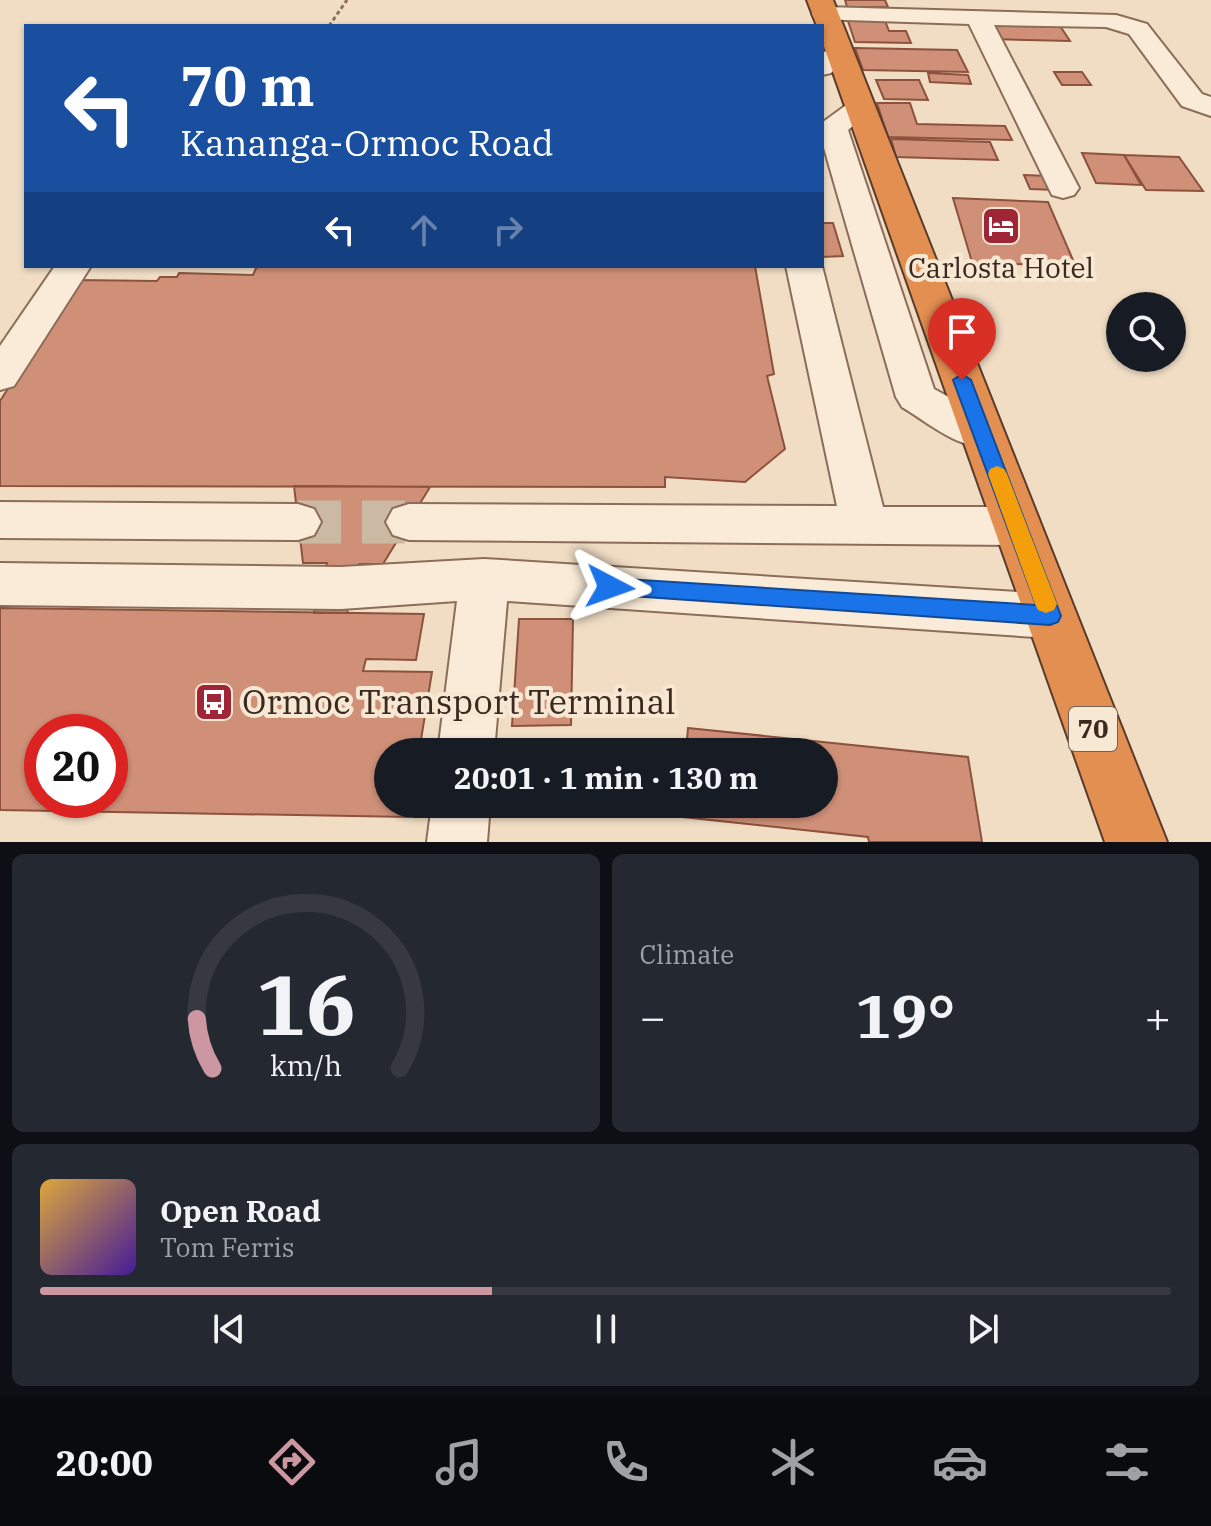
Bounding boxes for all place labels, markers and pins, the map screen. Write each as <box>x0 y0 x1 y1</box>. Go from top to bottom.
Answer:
hotel icon: Carlosta Hotel <box>980 205 1022 247</box>
place label: Carlosta Hotel <box>908 249 1094 286</box>
pin <box>928 298 996 380</box>
place label: Ormoc Transport Terminal <box>242 679 676 723</box>
bus stop icon: Ormoc Transport Terminal <box>193 681 235 723</box>

